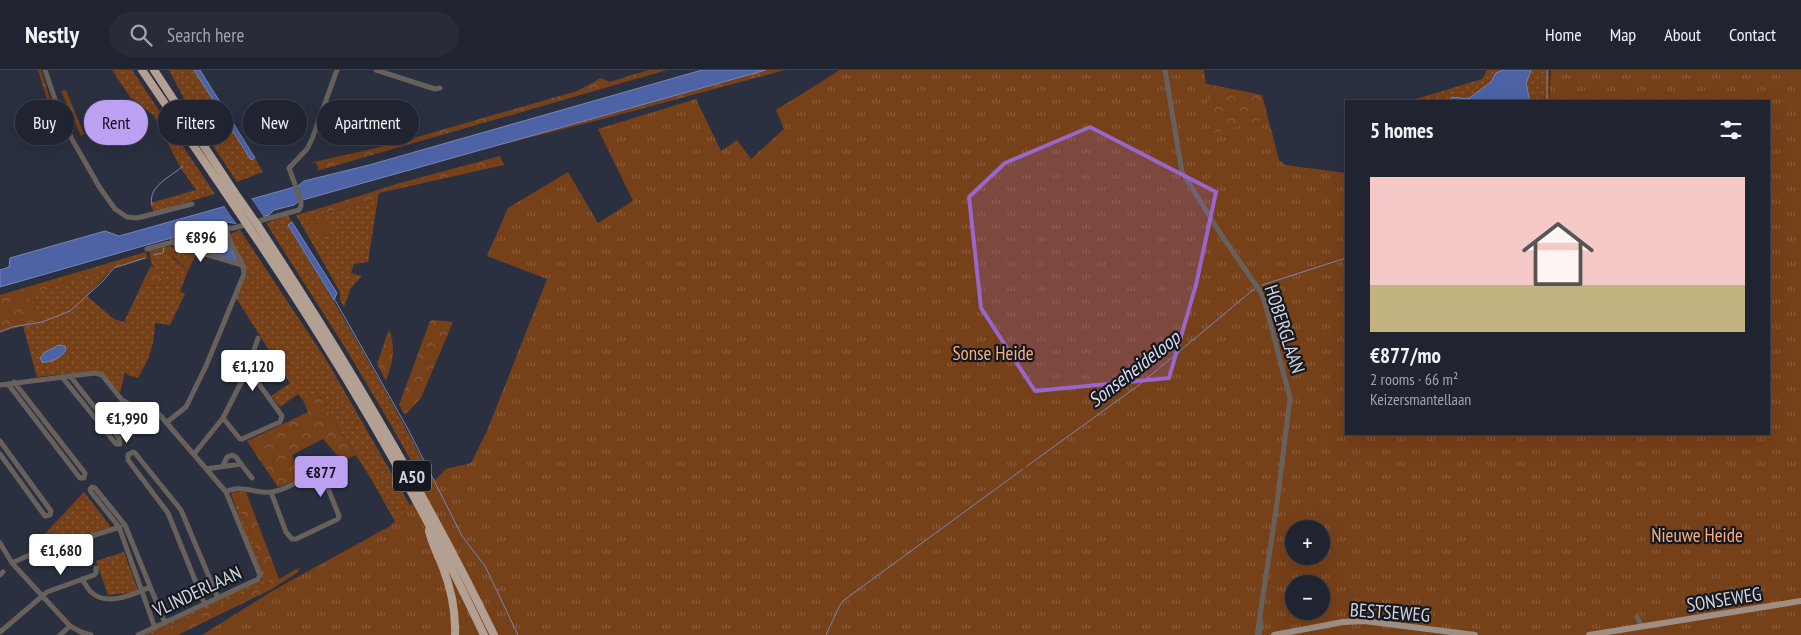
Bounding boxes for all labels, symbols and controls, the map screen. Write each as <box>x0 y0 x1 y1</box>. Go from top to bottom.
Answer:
search box <box>109 12 459 57</box>
text: Nestly <box>25 19 79 50</box>
icon: search <box>127 21 155 49</box>
text: Search here <box>167 23 244 47</box>
text: Home <box>1545 23 1582 46</box>
text: Map <box>1610 23 1636 46</box>
text: About <box>1664 23 1701 46</box>
text: Contact <box>1729 23 1776 46</box>
chip: Buy <box>15 100 74 145</box>
chip: Rent <box>84 100 148 145</box>
chip: Filters <box>158 100 233 145</box>
chip: New <box>243 100 307 145</box>
chip: Apartment <box>317 100 419 145</box>
icon: filters <box>1717 116 1745 144</box>
text: 5 homes <box>1370 117 1433 144</box>
icon: home <box>1513 209 1603 299</box>
pin: €896 <box>171 220 231 263</box>
text: €896 <box>186 227 216 247</box>
street label: HOBERGLAAN <box>1259 282 1311 376</box>
water label: Sonseheideloop <box>1083 324 1186 413</box>
park label: Sonse Heide <box>952 341 1034 365</box>
text: €877/mo <box>1370 342 1441 369</box>
pin: €1,120 <box>212 350 294 392</box>
text: €1,120 <box>232 356 274 376</box>
text: 2 rooms · 66 m² <box>1370 369 1458 389</box>
text: Keizersmantellaan <box>1370 389 1471 409</box>
pin: €1,990 <box>86 402 168 444</box>
text: €1,990 <box>106 408 148 428</box>
pin: €877 <box>291 456 351 498</box>
road number: A50 <box>393 461 431 492</box>
text: €877 <box>306 462 336 482</box>
map controls <box>1285 520 1330 620</box>
button: + <box>1285 520 1330 565</box>
park label: Nieuwe Heide <box>1651 523 1743 547</box>
pin: €1,680 <box>20 534 102 576</box>
text: €1,680 <box>40 540 82 560</box>
street label: VLINDERLAAN <box>148 560 245 622</box>
button: − <box>1285 575 1330 620</box>
street label: SONSEWEG <box>1685 581 1763 617</box>
street label: BESTSEWEG <box>1349 597 1431 627</box>

